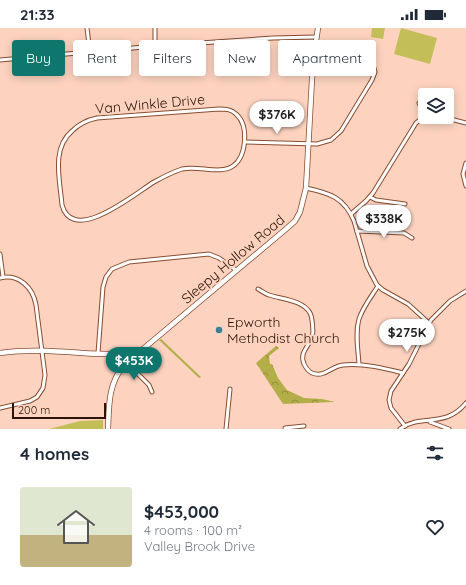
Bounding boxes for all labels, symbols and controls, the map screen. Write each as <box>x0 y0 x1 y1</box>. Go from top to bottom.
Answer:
text: 21:33 <box>20 5 55 24</box>
chip: Buy <box>12 40 65 76</box>
chip: Rent <box>73 40 131 76</box>
chip: Filters <box>139 40 206 76</box>
chip: New <box>214 40 270 76</box>
chip: Apartment <box>278 40 376 76</box>
map controls <box>418 88 454 124</box>
button: layers <box>418 88 454 124</box>
street label: Van Winkle Drive <box>94 90 206 118</box>
pin: $376K <box>249 101 305 135</box>
text: $376K <box>258 106 296 122</box>
pin: $338K <box>356 205 412 239</box>
text: $338K <box>365 210 403 226</box>
street label: Sleepy Hollow Road <box>178 211 288 307</box>
place label: Epworth Methodist Church <box>227 313 340 347</box>
pin: $275K <box>379 319 435 353</box>
text: $275K <box>388 324 426 340</box>
marker: Epworth Methodist Church <box>214 325 224 335</box>
pin: $453K <box>106 347 162 381</box>
text: $453K <box>115 352 153 368</box>
scale bar <box>12 401 106 420</box>
text: 200 m <box>18 403 50 417</box>
icon: filters <box>424 442 446 464</box>
text: 4 homes <box>20 443 89 464</box>
text: $453,000 <box>144 501 219 522</box>
icon: home <box>52 503 100 551</box>
icon: heart <box>424 516 446 538</box>
text: 4 rooms · 100 m² <box>144 522 242 538</box>
text: Valley Brook Drive <box>144 538 255 554</box>

